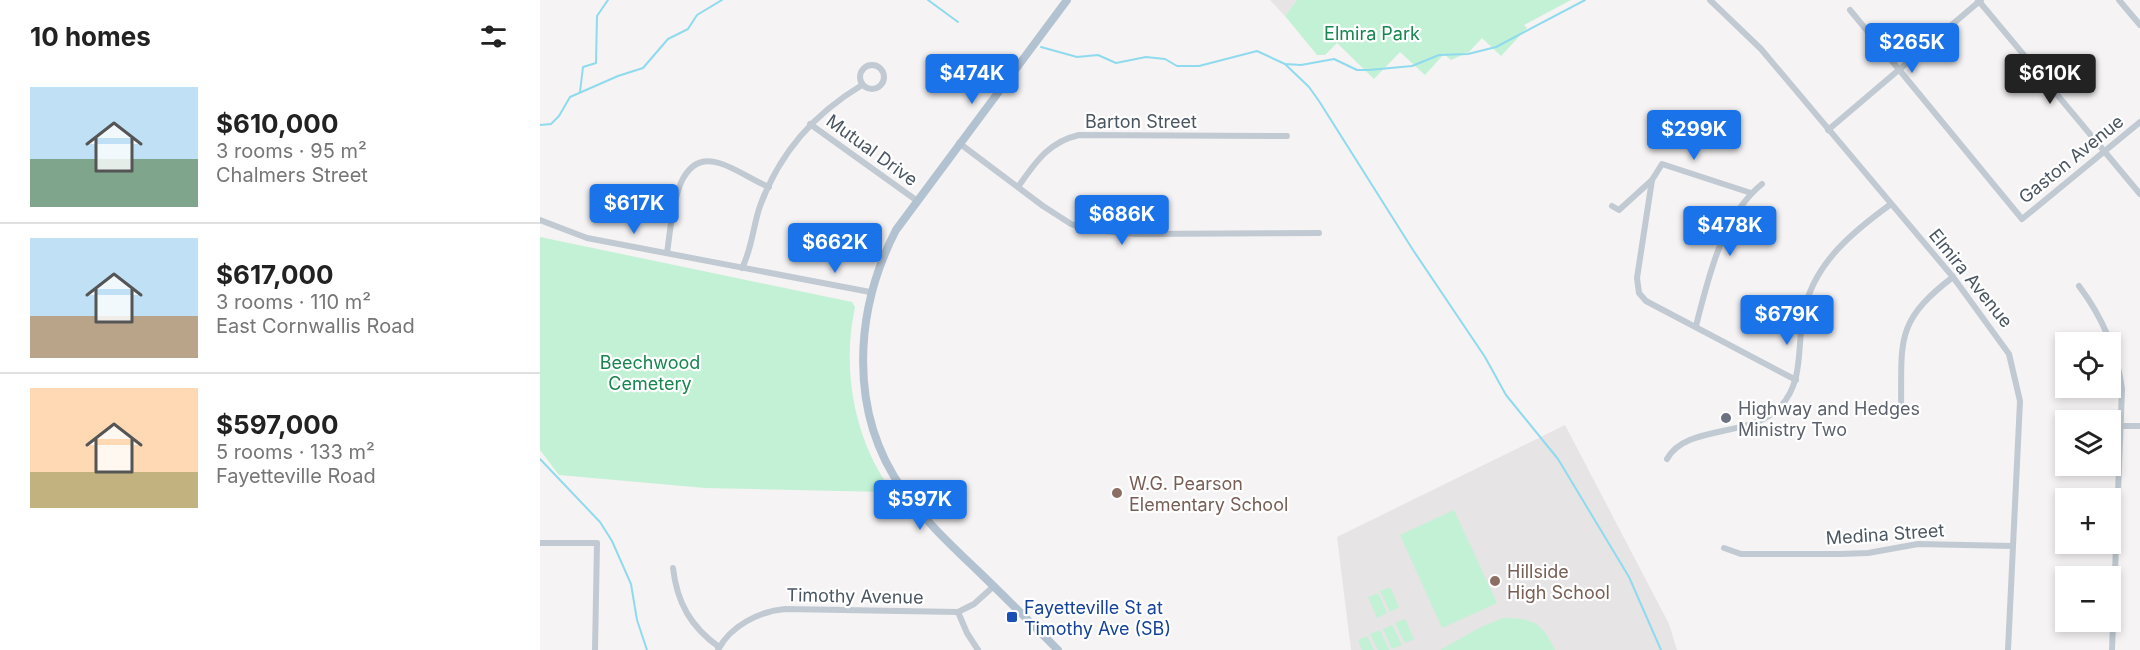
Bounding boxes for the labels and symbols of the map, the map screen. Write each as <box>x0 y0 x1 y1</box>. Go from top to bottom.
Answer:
park label: Elmira Park <box>1324 23 1420 44</box>
pin: $265K <box>1870 23 1954 74</box>
pin: $474K <box>930 54 1014 105</box>
pin: $610K <box>2008 54 2092 105</box>
street label: Mutual Drive <box>822 110 922 190</box>
pin: $299K <box>1652 110 1736 161</box>
street label: Gaston Avenue <box>2014 110 2128 208</box>
street label: Barton Street <box>1085 111 1197 132</box>
pin: $617K <box>592 184 676 235</box>
pin: $686K <box>1080 195 1164 246</box>
pin: $478K <box>1688 206 1772 257</box>
pin: $662K <box>793 223 877 274</box>
street label: Elmira Avenue <box>1925 225 2017 331</box>
pin: $679K <box>1745 295 1829 346</box>
park label: Beechwood Cemetery <box>600 352 700 394</box>
place label: Highway and Hedges Ministry Two <box>1738 398 1920 440</box>
marker: Highway and Hedges Ministry Two <box>1719 411 1733 425</box>
place label: W.G. Pearson Elementary School <box>1129 473 1288 515</box>
pin: $597K <box>878 480 962 531</box>
marker: W.G. Pearson Elementary School <box>1110 486 1124 500</box>
street label: Medina Street <box>1825 519 1945 549</box>
place label: Hillside High School <box>1507 561 1610 603</box>
marker: Hillside High School <box>1488 574 1502 588</box>
street label: Timothy Avenue <box>786 584 924 608</box>
place label: Fayetteville St at Timothy Ave (SB) <box>1024 597 1171 639</box>
marker: Fayetteville St at Timothy Ave (SB) <box>1005 610 1019 624</box>

